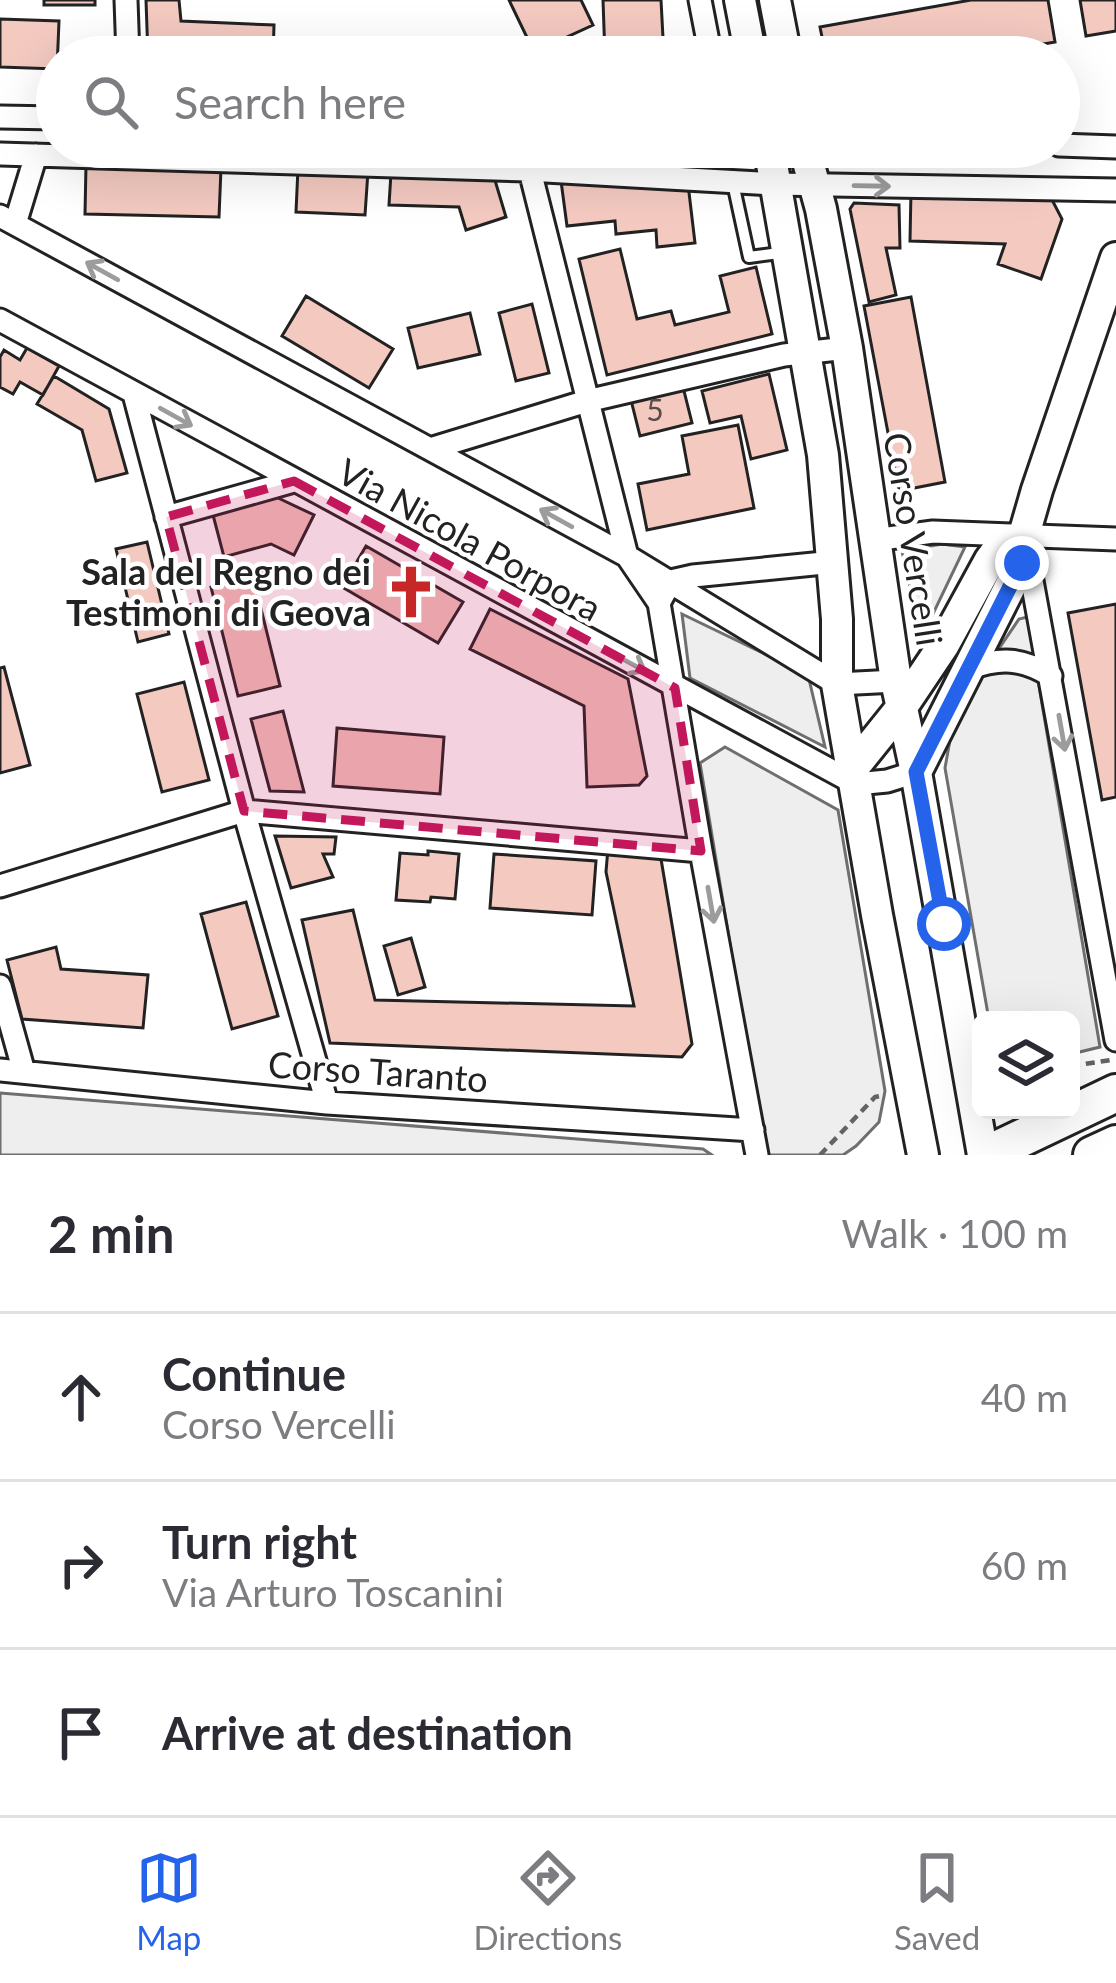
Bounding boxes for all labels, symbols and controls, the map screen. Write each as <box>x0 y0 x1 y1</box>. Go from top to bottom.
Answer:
search box <box>36 36 1080 168</box>
icon: search <box>78 69 144 135</box>
text: Search here <box>174 75 406 129</box>
one-way arrow <box>852 174 891 197</box>
one-way arrow <box>86 259 121 282</box>
house number: 5 <box>646 391 664 427</box>
one-way arrow <box>158 406 193 429</box>
street label: Corso Vercelli <box>875 429 953 649</box>
street label: Via Nicola Porpora <box>331 448 609 630</box>
one-way arrow <box>539 506 574 529</box>
route end <box>995 536 1049 590</box>
place label: Sala del Regno dei Testimoni di Geova <box>66 549 371 634</box>
church icon: Sala del Regno dei Testimoni di Geova <box>382 563 440 621</box>
one-way arrow <box>611 652 646 675</box>
one-way arrow <box>1051 712 1074 751</box>
one-way arrow <box>701 884 723 923</box>
route start <box>917 897 971 951</box>
map controls <box>972 1011 1080 1119</box>
button: layers <box>972 1011 1080 1119</box>
street label: Corso Taranto <box>267 1041 489 1101</box>
text: 2 min <box>48 1203 174 1264</box>
text: Walk · 100 m <box>841 1210 1068 1256</box>
text: Continue <box>162 1347 346 1401</box>
icon: ahead <box>48 1364 114 1430</box>
text: 40 m <box>981 1374 1068 1420</box>
text: Corso Vercelli <box>162 1401 396 1447</box>
text: Turn right <box>162 1515 357 1569</box>
icon: right <box>48 1532 114 1598</box>
text: 60 m <box>981 1542 1068 1588</box>
text: Via Arturo Toscanini <box>162 1569 504 1615</box>
icon: arrive <box>48 1700 114 1766</box>
text: Arrive at destination <box>162 1706 573 1760</box>
tab: Map <box>136 1845 202 1957</box>
tab: Directions <box>473 1845 622 1957</box>
tab: Saved <box>894 1845 980 1957</box>

